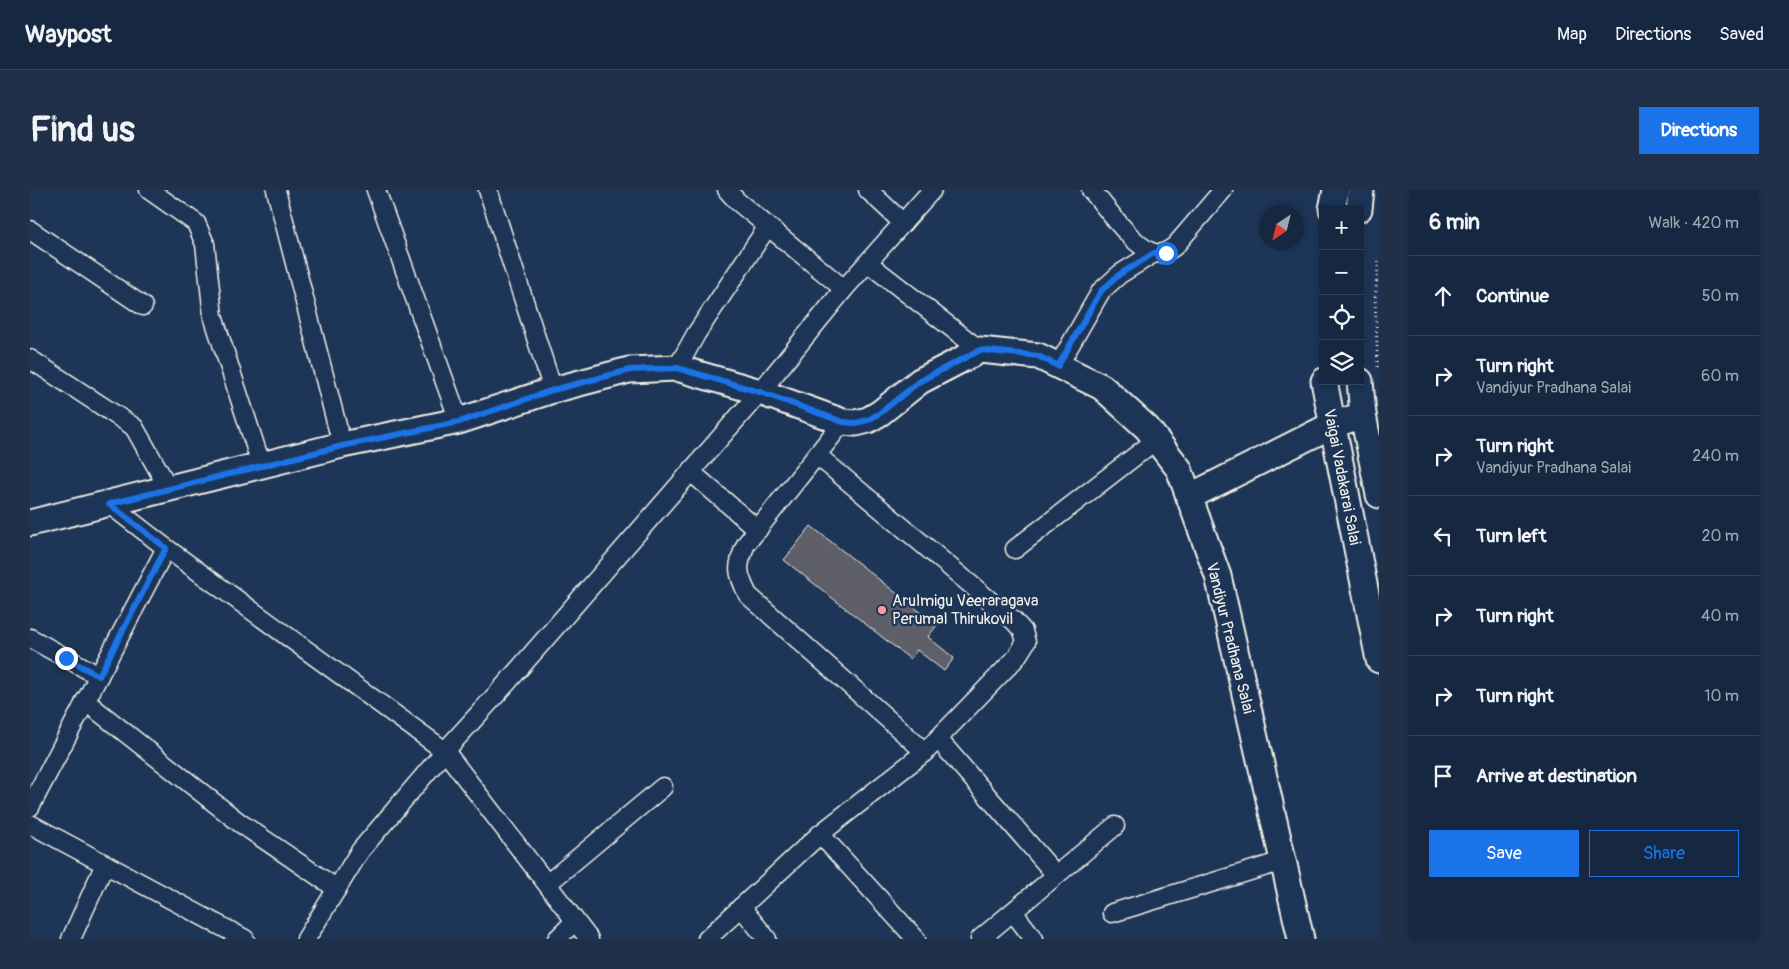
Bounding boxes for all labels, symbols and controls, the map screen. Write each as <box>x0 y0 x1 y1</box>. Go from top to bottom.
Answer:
text: Waypost <box>25 20 112 49</box>
text: Map <box>1557 23 1587 46</box>
text: Directions <box>1615 23 1691 46</box>
text: Saved <box>1719 23 1764 46</box>
button: Directions <box>1639 107 1759 154</box>
text: Find us <box>30 108 135 152</box>
north arrow <box>1259 205 1304 250</box>
map controls <box>1319 205 1364 385</box>
button: + <box>1319 205 1364 250</box>
text: 6 min <box>1429 209 1480 236</box>
text: Walk · 420 m <box>1648 213 1739 233</box>
route start <box>1155 242 1178 265</box>
button: − <box>1319 250 1364 295</box>
icon: ahead <box>1429 282 1457 310</box>
text: Continue <box>1476 284 1549 308</box>
text: 50 m <box>1702 286 1739 306</box>
button: locate <box>1319 295 1364 340</box>
button: layers <box>1319 340 1364 385</box>
text: Turn right <box>1476 354 1554 378</box>
icon: right <box>1429 362 1457 390</box>
text: 60 m <box>1701 366 1739 386</box>
text: Vandiyur Pradhana Salai <box>1476 378 1631 398</box>
street label: Vaigai Vadakarai Salai <box>1319 407 1365 547</box>
text: Turn right <box>1476 434 1554 458</box>
icon: right <box>1429 442 1457 470</box>
text: 240 m <box>1692 446 1739 466</box>
text: Vandiyur Pradhana Salai <box>1476 458 1631 478</box>
icon: left <box>1429 522 1457 550</box>
text: Turn left <box>1476 524 1546 548</box>
text: 20 m <box>1701 526 1739 546</box>
street label: Vandiyur Pradhana Salai <box>1202 560 1259 716</box>
place label: Arulmigu Veeraragava Perumal Thirukovil <box>892 591 1038 629</box>
icon: right <box>1429 602 1457 630</box>
marker: Arulmigu Veeraragava Perumal Thirukovil <box>876 604 888 616</box>
text: Turn right <box>1476 604 1554 628</box>
text: 40 m <box>1701 606 1739 626</box>
route end <box>55 647 78 670</box>
icon: right <box>1429 682 1457 710</box>
text: Turn right <box>1476 684 1554 708</box>
text: 10 m <box>1704 686 1739 706</box>
icon: arrive <box>1429 762 1457 790</box>
text: Arrive at destination <box>1476 764 1637 788</box>
button: Save <box>1429 830 1579 877</box>
button: Share <box>1589 830 1739 877</box>

